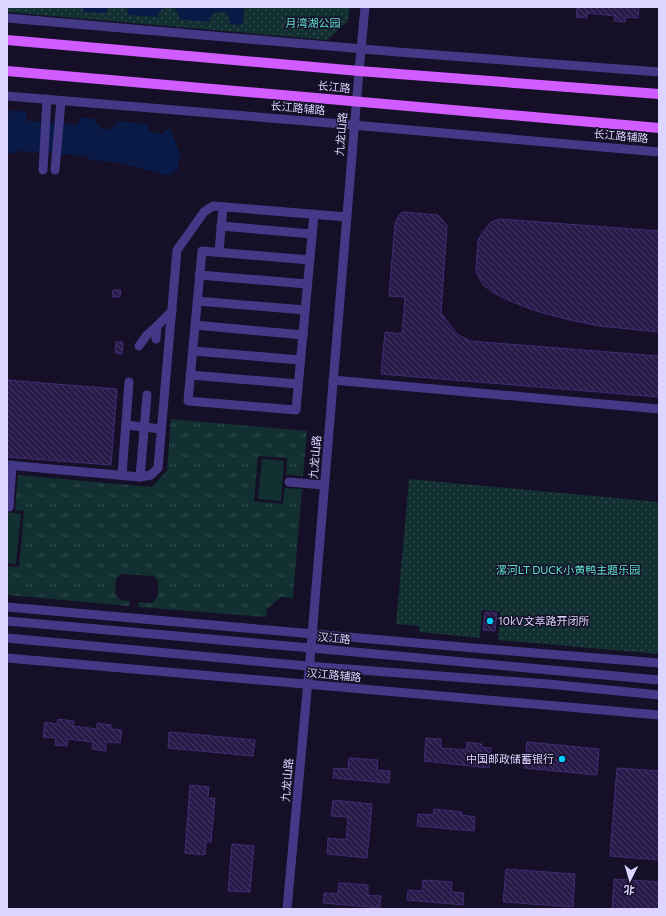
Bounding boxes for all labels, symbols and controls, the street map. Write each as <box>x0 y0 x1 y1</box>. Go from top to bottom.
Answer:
park label: 月湾湖公园 <box>286 16 341 29</box>
street label: 长江路 <box>317 79 351 94</box>
street label: 长江路辅路 <box>270 99 326 116</box>
street label: 九龙山路 <box>332 111 349 156</box>
street label: 长江路辅路 <box>593 127 649 144</box>
street label: 九龙山路 <box>306 434 323 479</box>
park label: 漯河LT DUCK小黄鸭主题乐园 <box>496 563 640 576</box>
place label: 10kV文萃路开闭所 <box>498 614 589 627</box>
marker: 10kV文萃路开闭所 <box>485 616 495 626</box>
street label: 汉江路 <box>317 630 351 645</box>
street label: 汉江路辅路 <box>306 666 362 683</box>
place label: 中国邮政储蓄银行 <box>466 752 554 765</box>
marker: 中国邮政储蓄银行 <box>557 754 567 764</box>
street label: 九龙山路 <box>278 757 295 802</box>
north arrow <box>610 860 650 900</box>
text: 北 <box>623 884 635 897</box>

